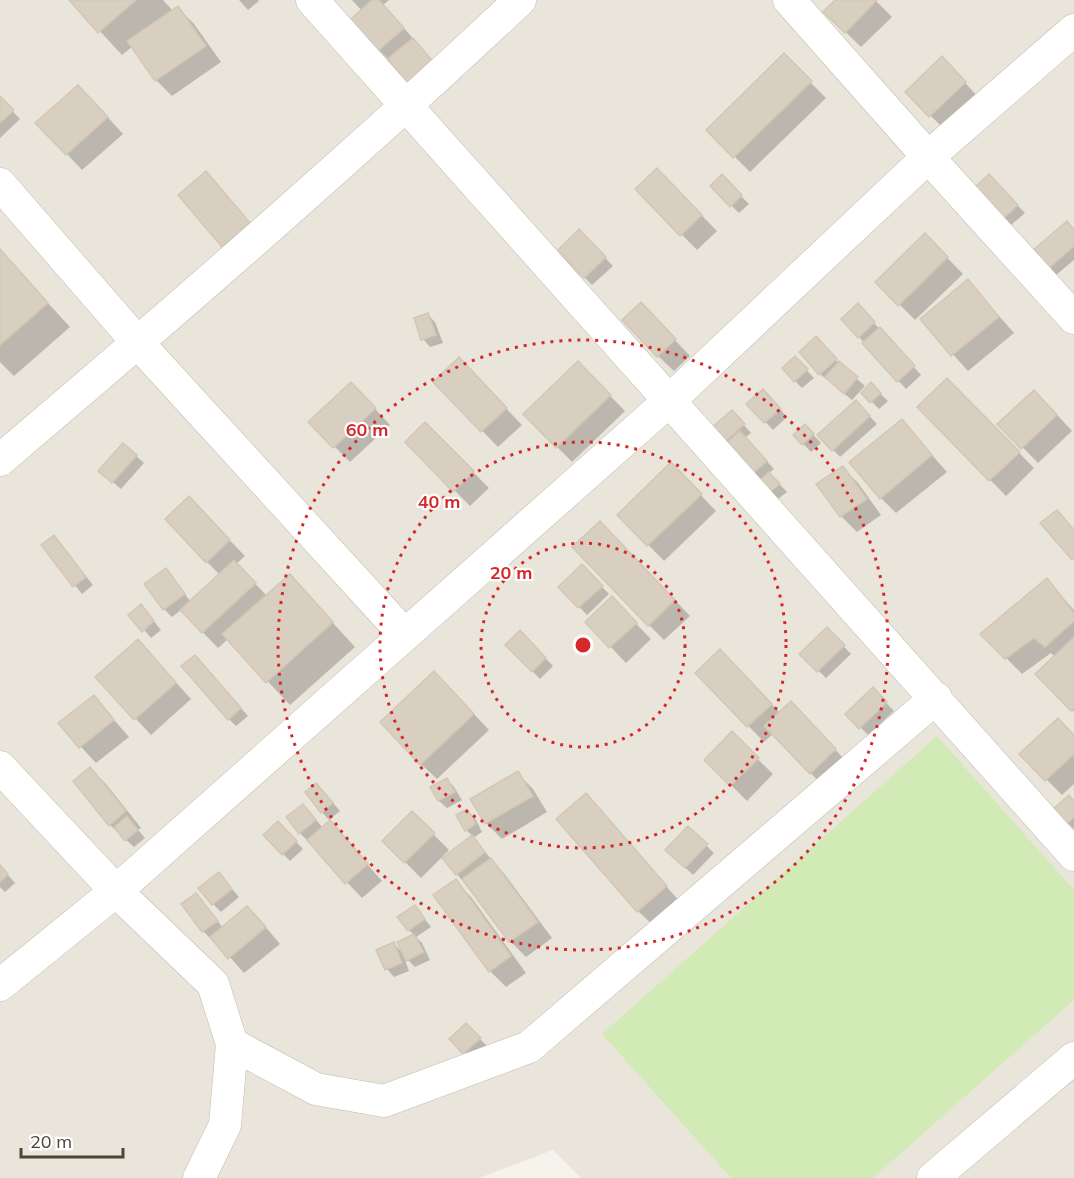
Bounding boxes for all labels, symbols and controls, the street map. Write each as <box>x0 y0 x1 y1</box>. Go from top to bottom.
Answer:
text: 60 m <box>346 418 388 441</box>
text: 40 m <box>418 490 460 513</box>
text: 20 m <box>490 561 532 584</box>
centre of rings <box>573 635 593 655</box>
scale bar <box>21 1121 123 1159</box>
text: 20 m <box>30 1130 72 1153</box>

